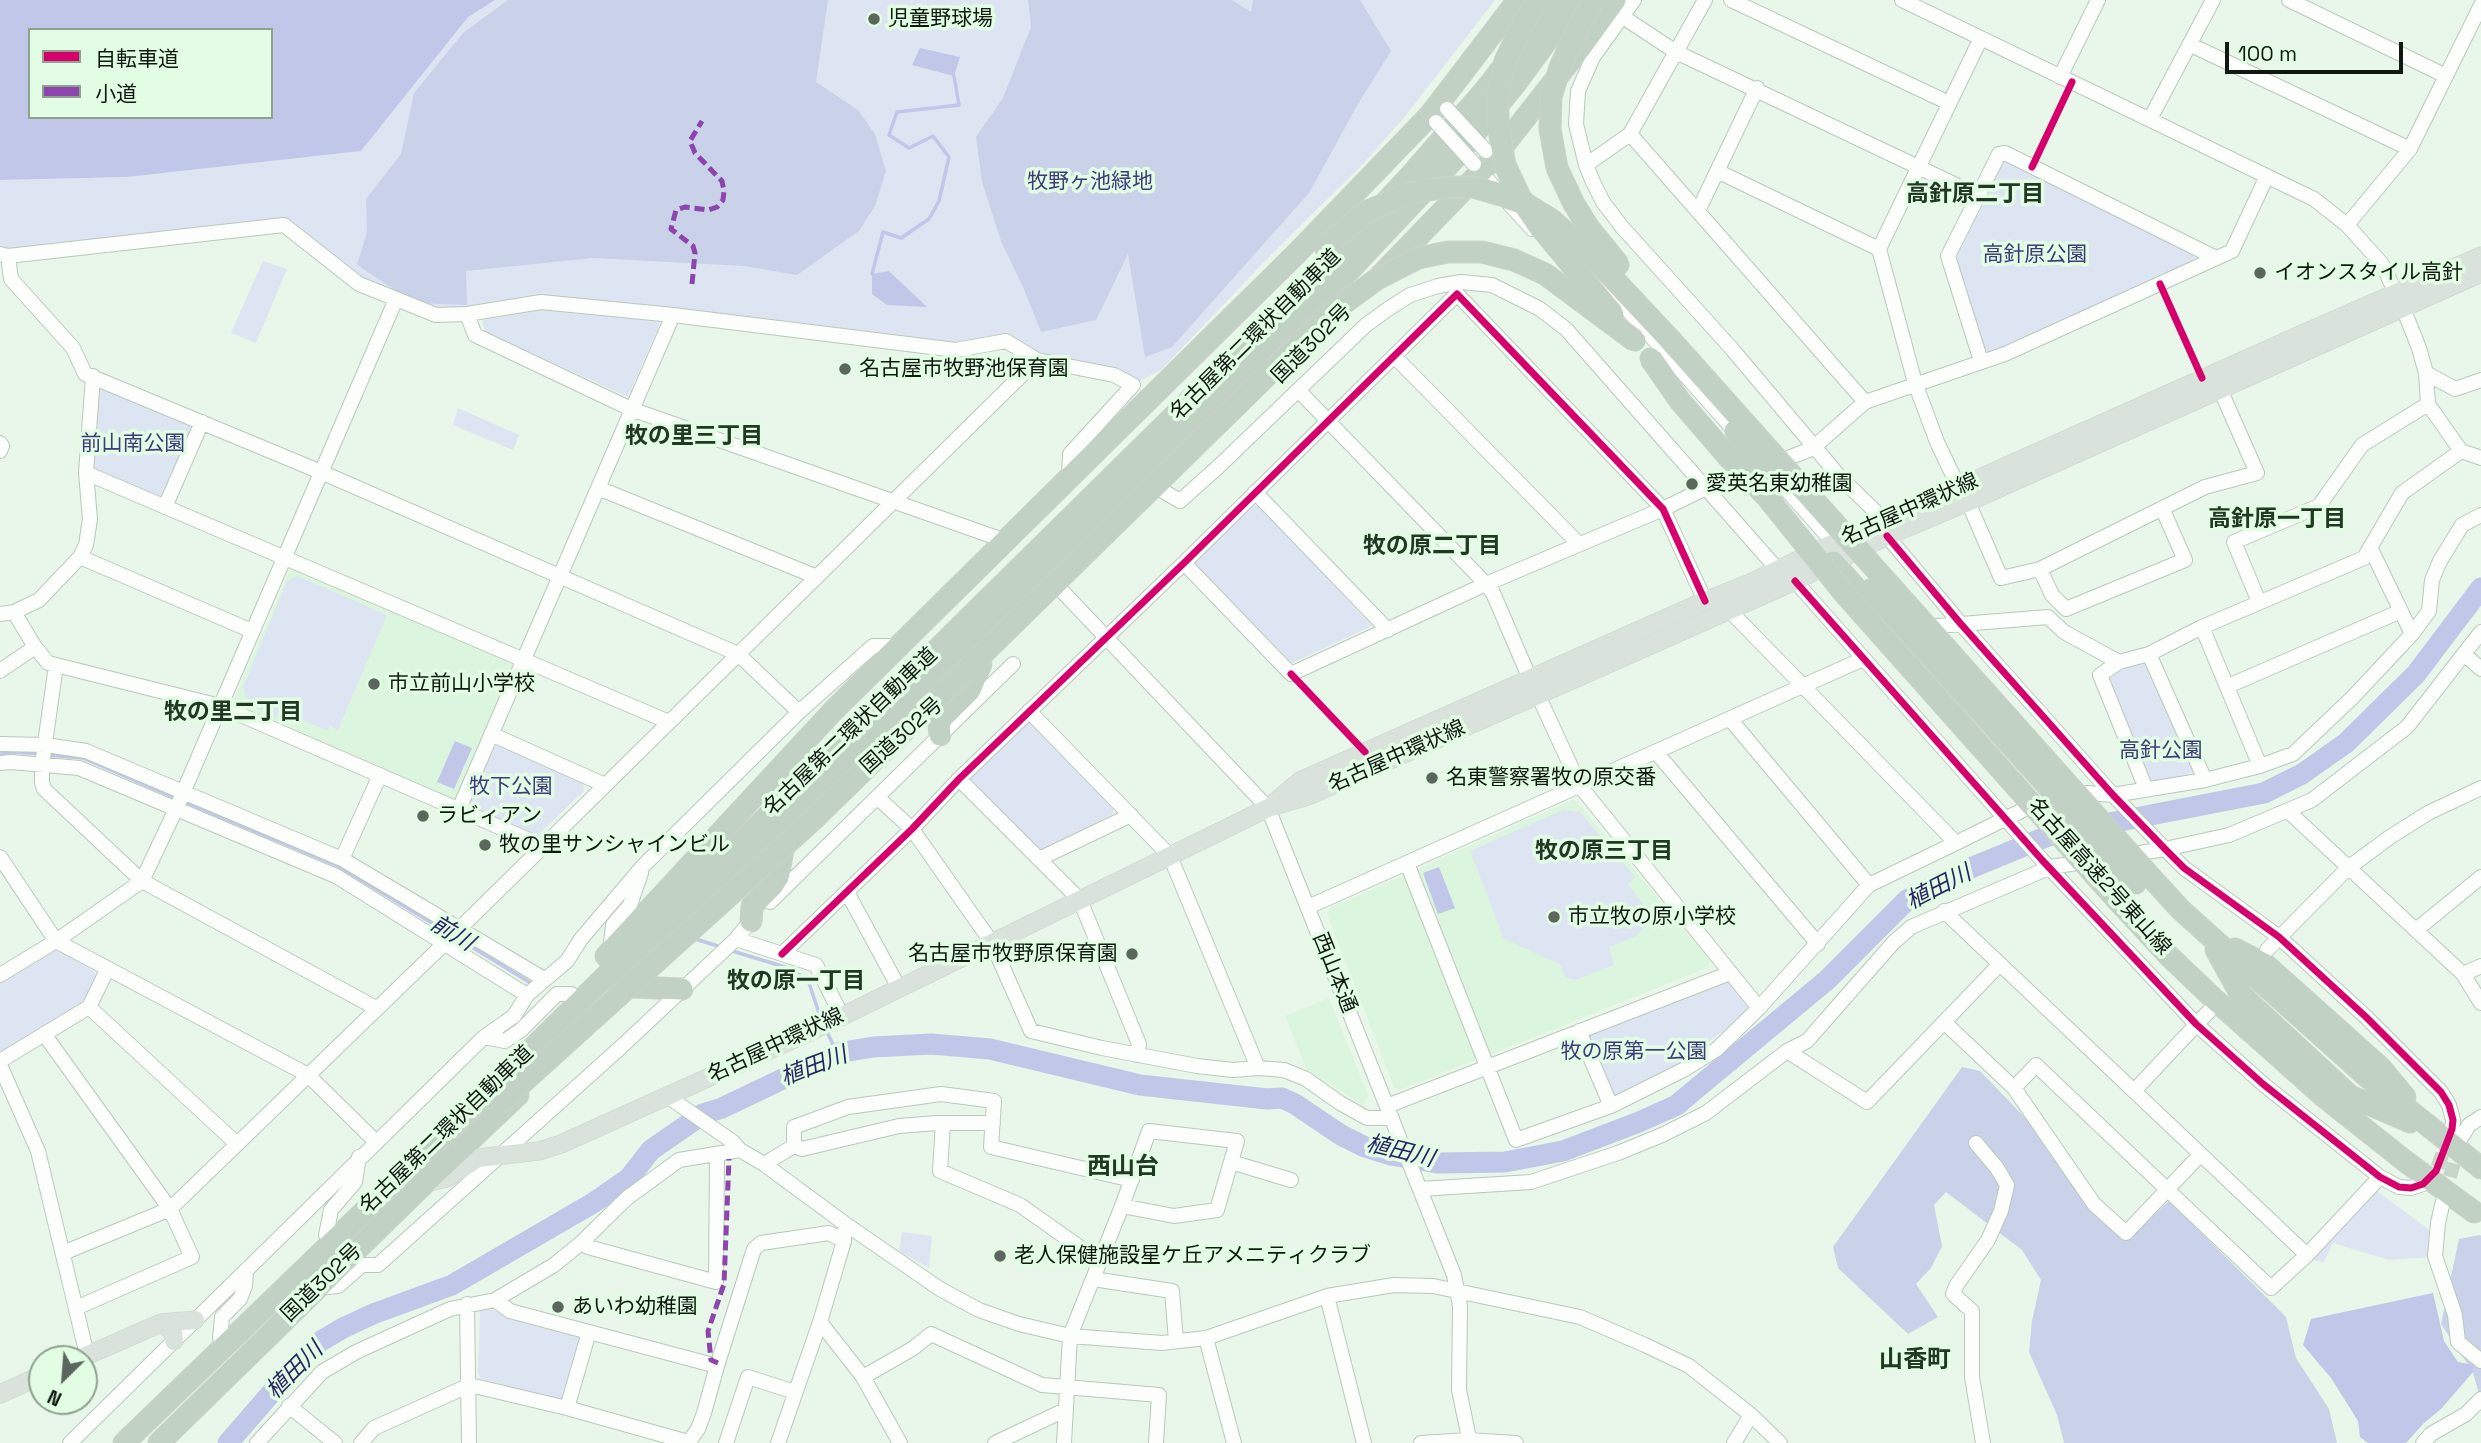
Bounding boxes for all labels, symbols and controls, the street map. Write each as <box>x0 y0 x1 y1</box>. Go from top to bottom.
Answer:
place label: 児童野球場 <box>888 6 993 32</box>
marker: 児童野球場 <box>866 11 882 27</box>
legend <box>28 28 273 119</box>
scale bar <box>2229 28 2408 72</box>
text: 100 m <box>2238 40 2297 67</box>
text: 自転車道 <box>95 45 179 72</box>
text: 小道 <box>95 80 137 107</box>
park label: 牧野ヶ池緑地 <box>1027 169 1153 195</box>
district label: 高針原二丁目 <box>1906 181 2044 209</box>
park label: 高針原公園 <box>1983 242 2087 268</box>
street label: 名古屋第二環状自動車道 <box>1165 244 1347 426</box>
place label: イオンスタイル高針 <box>2274 260 2463 286</box>
marker: イオンスタイル高針 <box>2252 265 2268 281</box>
street label: 国道302号 <box>1267 299 1357 389</box>
place label: 名古屋市牧野池保育園 <box>859 356 1069 382</box>
marker: 名古屋市牧野池保育園 <box>837 361 853 377</box>
district label: 牧の里三丁目 <box>625 423 763 451</box>
park label: 前山南公園 <box>81 431 185 457</box>
street label: 名古屋中環状線 <box>1838 469 1982 551</box>
place label: 愛英名東幼稚園 <box>1706 471 1853 497</box>
marker: 愛英名東幼稚園 <box>1684 476 1700 492</box>
district label: 高針原一丁目 <box>2208 506 2346 534</box>
district label: 牧の原二丁目 <box>1363 533 1501 561</box>
street label: 名古屋第二環状自動車道 <box>759 643 943 821</box>
place label: 市立前山小学校 <box>388 671 535 697</box>
marker: 市立前山小学校 <box>366 676 382 692</box>
street label: 国道302号 <box>856 693 948 779</box>
district label: 牧の里二丁目 <box>164 699 302 727</box>
street label: 名古屋中環状線 <box>1325 716 1469 798</box>
park label: 高針公園 <box>2119 738 2203 764</box>
place label: 名東警察署牧の原交番 <box>1446 765 1656 791</box>
marker: 名東警察署牧の原交番 <box>1424 770 1440 786</box>
park label: 牧下公園 <box>469 774 553 800</box>
street label: 名古屋高速2号東山線 <box>2022 794 2176 960</box>
place label: ラビィアン <box>437 803 542 829</box>
marker: ラビィアン <box>415 808 431 824</box>
place label: 牧の里サンシャインビル <box>499 832 730 858</box>
marker: 牧の里サンシャインビル <box>477 837 493 853</box>
district label: 牧の原三丁目 <box>1535 838 1673 866</box>
water label: 植田川 <box>1902 860 1976 916</box>
place label: 市立牧の原小学校 <box>1568 904 1736 930</box>
marker: 市立牧の原小学校 <box>1546 909 1562 925</box>
water label: 前川 <box>425 910 479 958</box>
street label: 西山本通 <box>1307 929 1361 1017</box>
place label: 名古屋市牧野原保育園 <box>908 941 1118 967</box>
marker: 名古屋市牧野原保育園 <box>1124 946 1140 962</box>
district label: 牧の原一丁目 <box>727 968 865 996</box>
street label: 名古屋中環状線 <box>704 1004 848 1088</box>
park label: 牧の原第一公園 <box>1561 1039 1707 1065</box>
street label: 名古屋第二環状自動車道 <box>355 1041 539 1219</box>
water label: 植田川 <box>777 1042 851 1092</box>
water label: 植田川 <box>1363 1130 1437 1174</box>
district label: 西山台 <box>1087 1153 1159 1181</box>
street label: 国道302号 <box>277 1239 367 1327</box>
place label: 老人保健施設星ケ丘アメニティクラブ <box>1014 1243 1371 1269</box>
marker: 老人保健施設星ケ丘アメニティクラブ <box>992 1248 1008 1264</box>
place label: あいわ幼稚園 <box>572 1294 698 1320</box>
marker: あいわ幼稚園 <box>550 1299 566 1315</box>
water label: 植田川 <box>261 1337 329 1405</box>
north arrow <box>28 1345 98 1415</box>
district label: 山香町 <box>1879 1346 1951 1374</box>
text: N <box>44 1384 66 1412</box>

